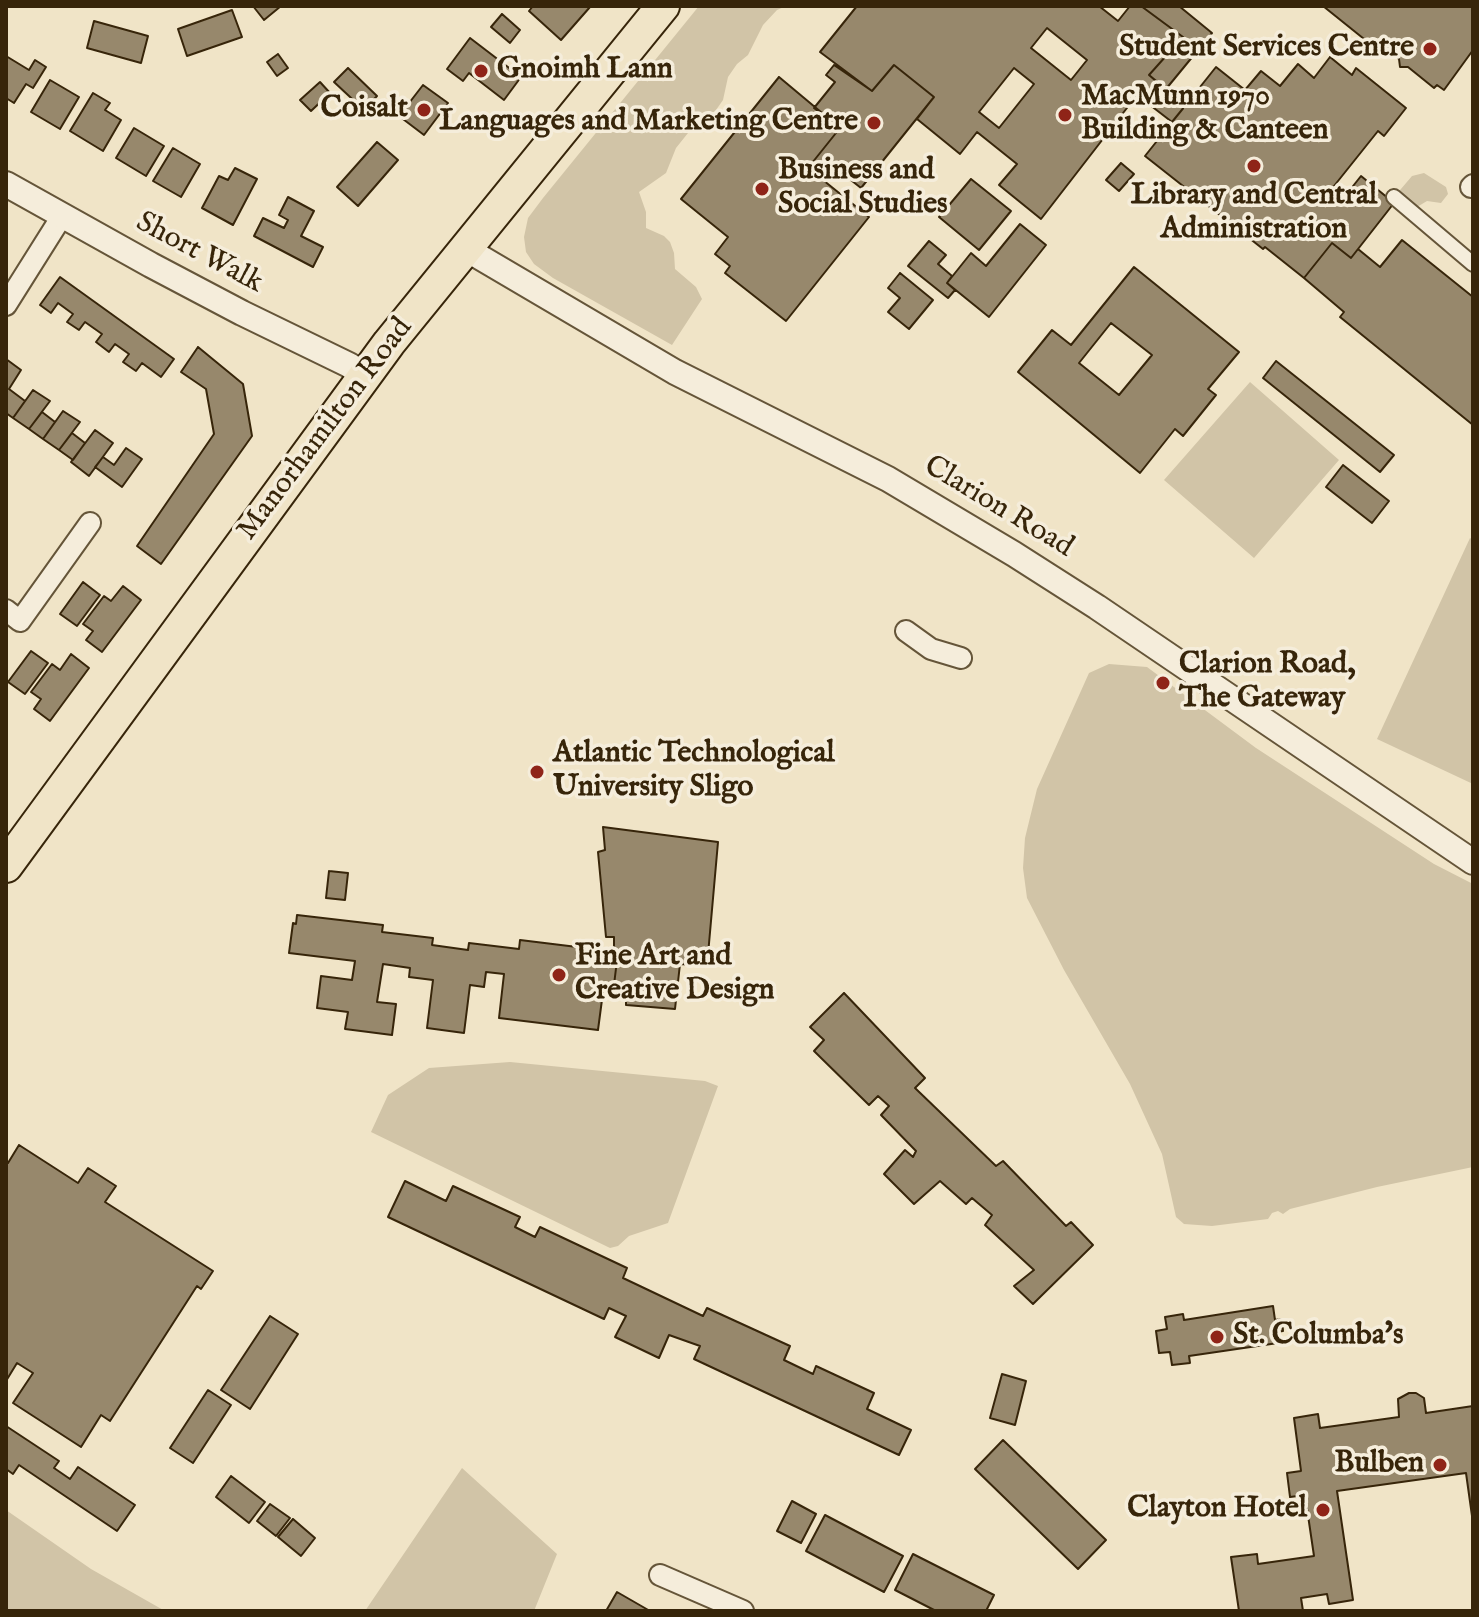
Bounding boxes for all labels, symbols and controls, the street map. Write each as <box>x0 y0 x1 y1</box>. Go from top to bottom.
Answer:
place label: Student Services Centre <box>1119 31 1414 67</box>
marker: Student Services Centre <box>1421 40 1439 58</box>
place label: Gnoimh Lann <box>497 53 673 89</box>
marker: Gnoimh Lann <box>472 62 490 80</box>
place label: MacMunn 1970 Building & Canteen <box>1081 80 1329 150</box>
place label: Coisalt <box>320 92 408 128</box>
marker: Coisalt <box>415 101 433 119</box>
place label: Languages and Marketing Centre <box>439 105 858 141</box>
marker: MacMunn 1970 Building & Canteen <box>1056 106 1074 124</box>
marker: Languages and Marketing Centre <box>865 114 883 132</box>
place label: Business and Social Studies <box>778 154 948 224</box>
marker: Library and Central Administration <box>1245 157 1263 175</box>
place label: Library and Central Administration <box>1131 179 1377 250</box>
marker: Business and Social Studies <box>753 180 771 198</box>
street label: Short Walk <box>129 205 269 303</box>
street label: Manorhamilton Road <box>231 312 421 548</box>
street label: Clarion Road <box>917 449 1079 567</box>
place label: Clarion Road, The Gateway <box>1179 648 1355 718</box>
marker: Clarion Road, The Gateway <box>1154 674 1172 692</box>
place label: Atlantic Technological University Sligo <box>553 737 835 808</box>
marker: Atlantic Technological University Sligo <box>528 763 546 781</box>
place label: Fine Art and Creative Design <box>575 940 774 1010</box>
marker: Fine Art and Creative Design <box>550 966 568 984</box>
place label: St. Columba's <box>1233 1319 1403 1355</box>
marker: St. Columba's <box>1208 1328 1226 1346</box>
place label: Bulben <box>1335 1447 1424 1483</box>
marker: Bulben <box>1431 1456 1449 1474</box>
place label: Clayton Hotel <box>1127 1492 1307 1528</box>
marker: Clayton Hotel <box>1314 1501 1332 1519</box>

